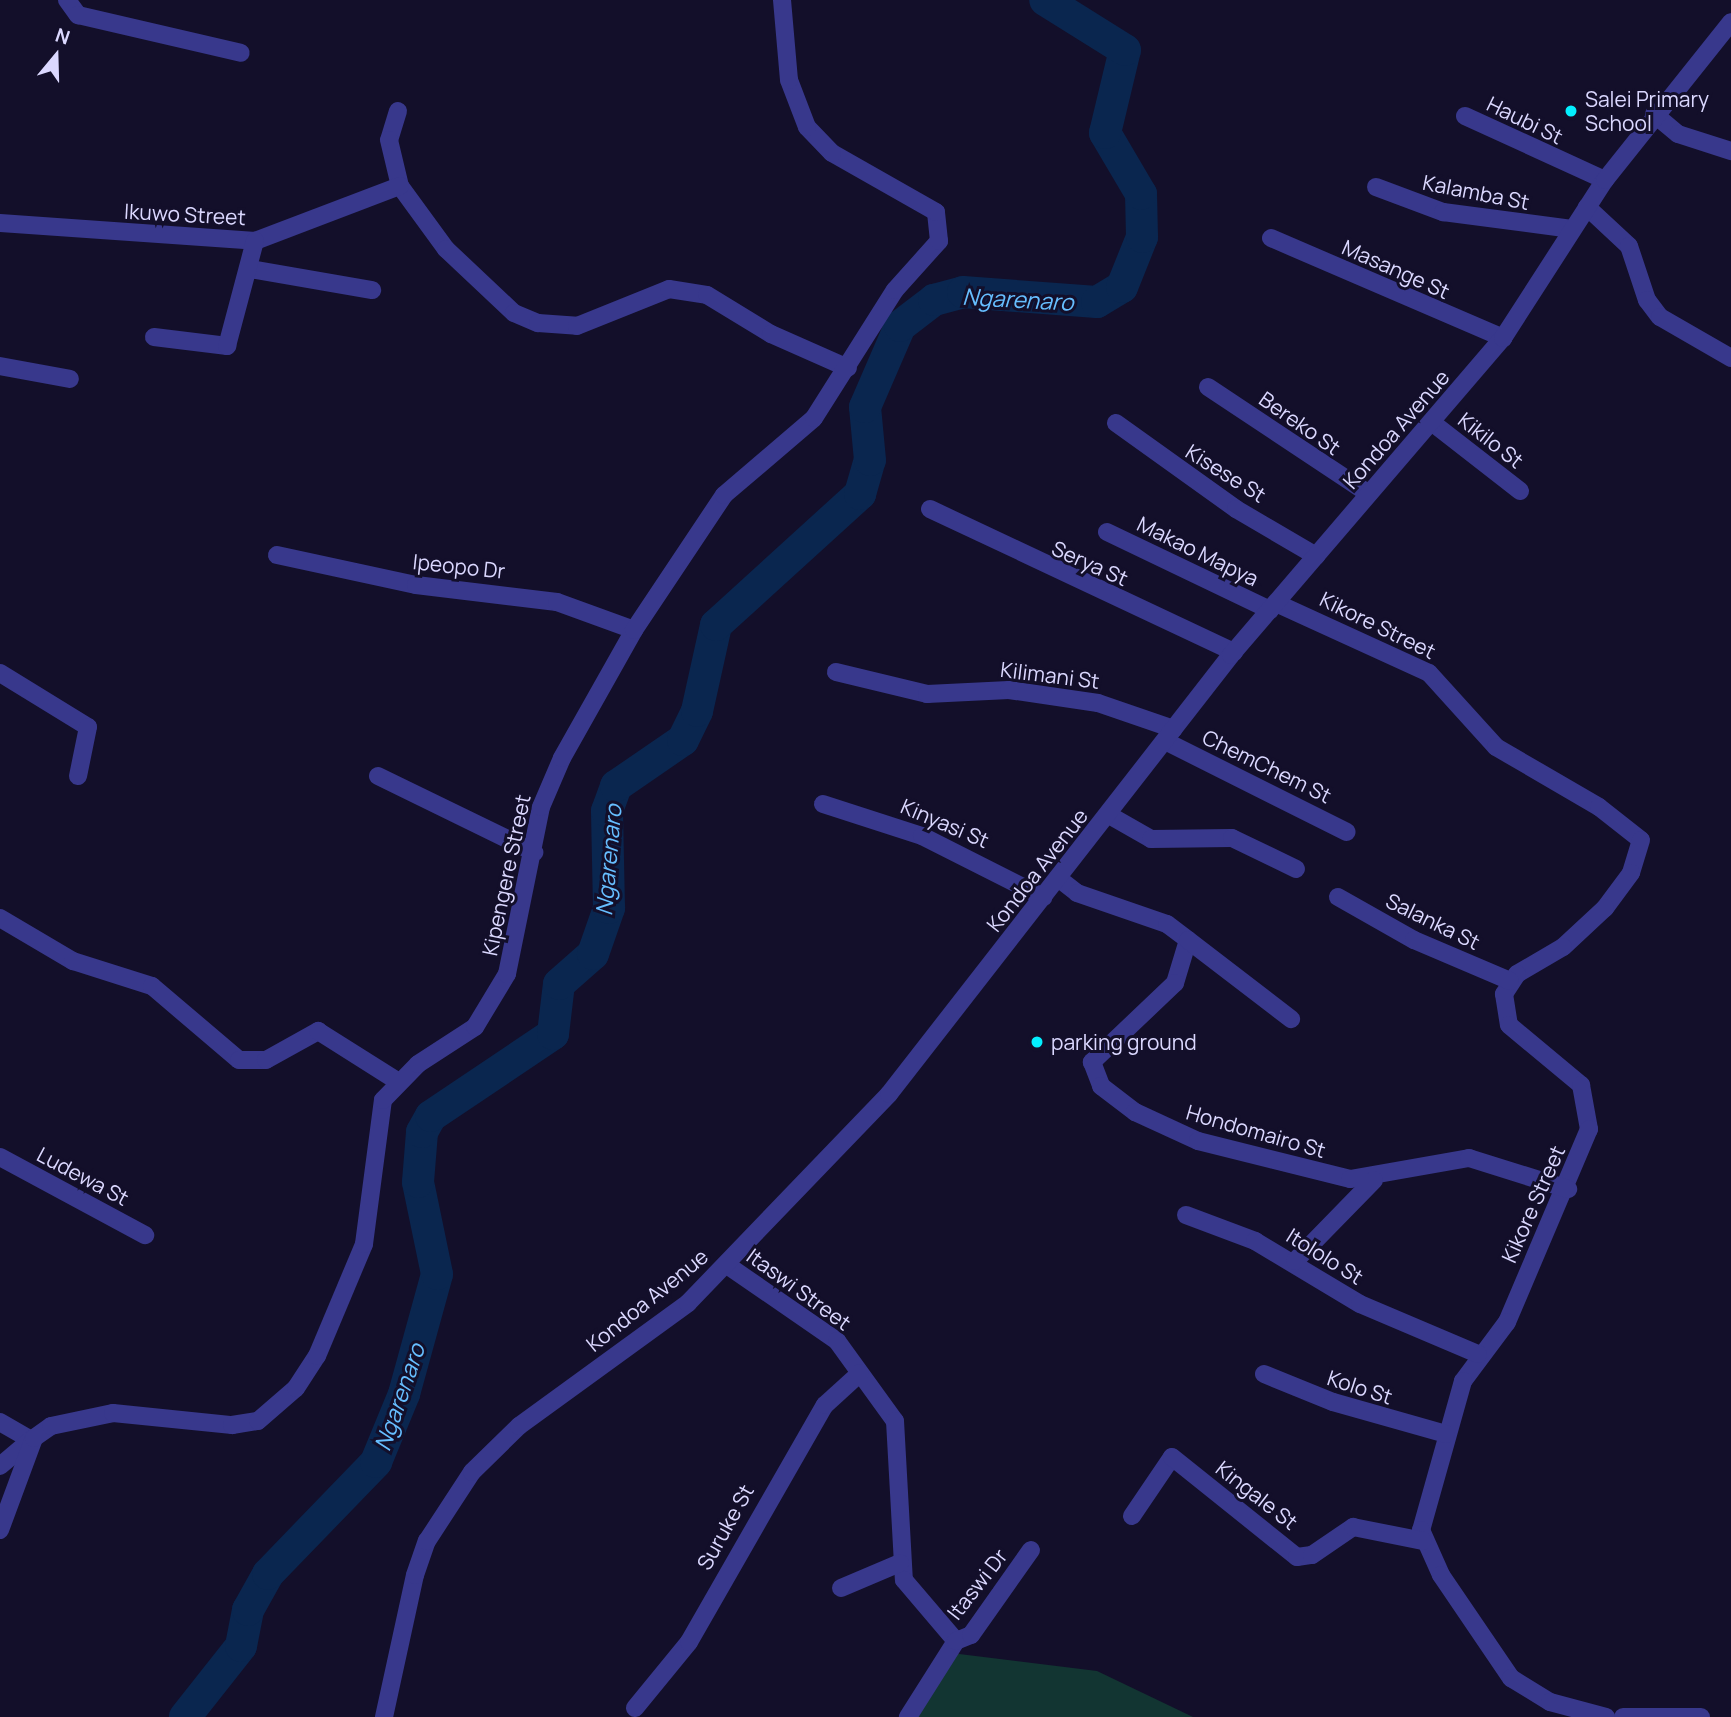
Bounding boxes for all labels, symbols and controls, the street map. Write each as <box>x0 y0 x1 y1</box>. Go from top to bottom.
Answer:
north arrow <box>21 21 91 91</box>
text: N <box>52 22 74 51</box>
place label: Salei Primary School <box>1585 86 1709 136</box>
street label: Haubi St <box>1483 91 1567 149</box>
marker: Salei Primary School <box>1563 103 1579 119</box>
street label: Kalamba St <box>1421 169 1531 215</box>
street label: Ikuwo Street <box>124 198 246 230</box>
street label: Masange St <box>1338 234 1454 304</box>
water label: Ngarenaro <box>962 282 1074 316</box>
street label: Kondoa Avenue <box>1338 364 1454 494</box>
street label: Bereko St <box>1255 386 1345 460</box>
street label: Kikilo St <box>1453 407 1529 473</box>
street label: Kisese St <box>1181 439 1271 507</box>
street label: Makao Mapya <box>1133 511 1263 591</box>
street label: Serya St <box>1048 535 1132 591</box>
street label: Ipeopo Dr <box>412 549 506 583</box>
street label: Kikore Street <box>1316 586 1440 664</box>
street label: Kilimani St <box>999 656 1101 694</box>
street label: ChemChem St <box>1199 724 1335 808</box>
street label: Kipengere Street <box>477 792 535 958</box>
street label: Kinyasi St <box>897 793 993 853</box>
water label: Ngarenaro <box>589 803 627 917</box>
street label: Kondoa Avenue <box>981 804 1093 936</box>
street label: Salanka St <box>1382 887 1484 955</box>
place label: parking ground <box>1051 1029 1197 1055</box>
marker: parking ground <box>1029 1034 1045 1050</box>
street label: Hondomairo St <box>1183 1099 1329 1163</box>
street label: Ludewa St <box>33 1141 133 1211</box>
street label: Kikore Street <box>1496 1142 1570 1266</box>
street label: Itololo St <box>1282 1223 1368 1289</box>
street label: Kondoa Avenue <box>581 1243 713 1357</box>
street label: Itaswi Street <box>742 1243 856 1335</box>
water label: Ngarenaro <box>368 1340 430 1454</box>
street label: Kolo St <box>1324 1365 1396 1409</box>
street label: Kingale St <box>1211 1455 1303 1535</box>
street label: Suruke St <box>691 1480 759 1574</box>
street label: Itaswi Dr <box>942 1544 1012 1624</box>

